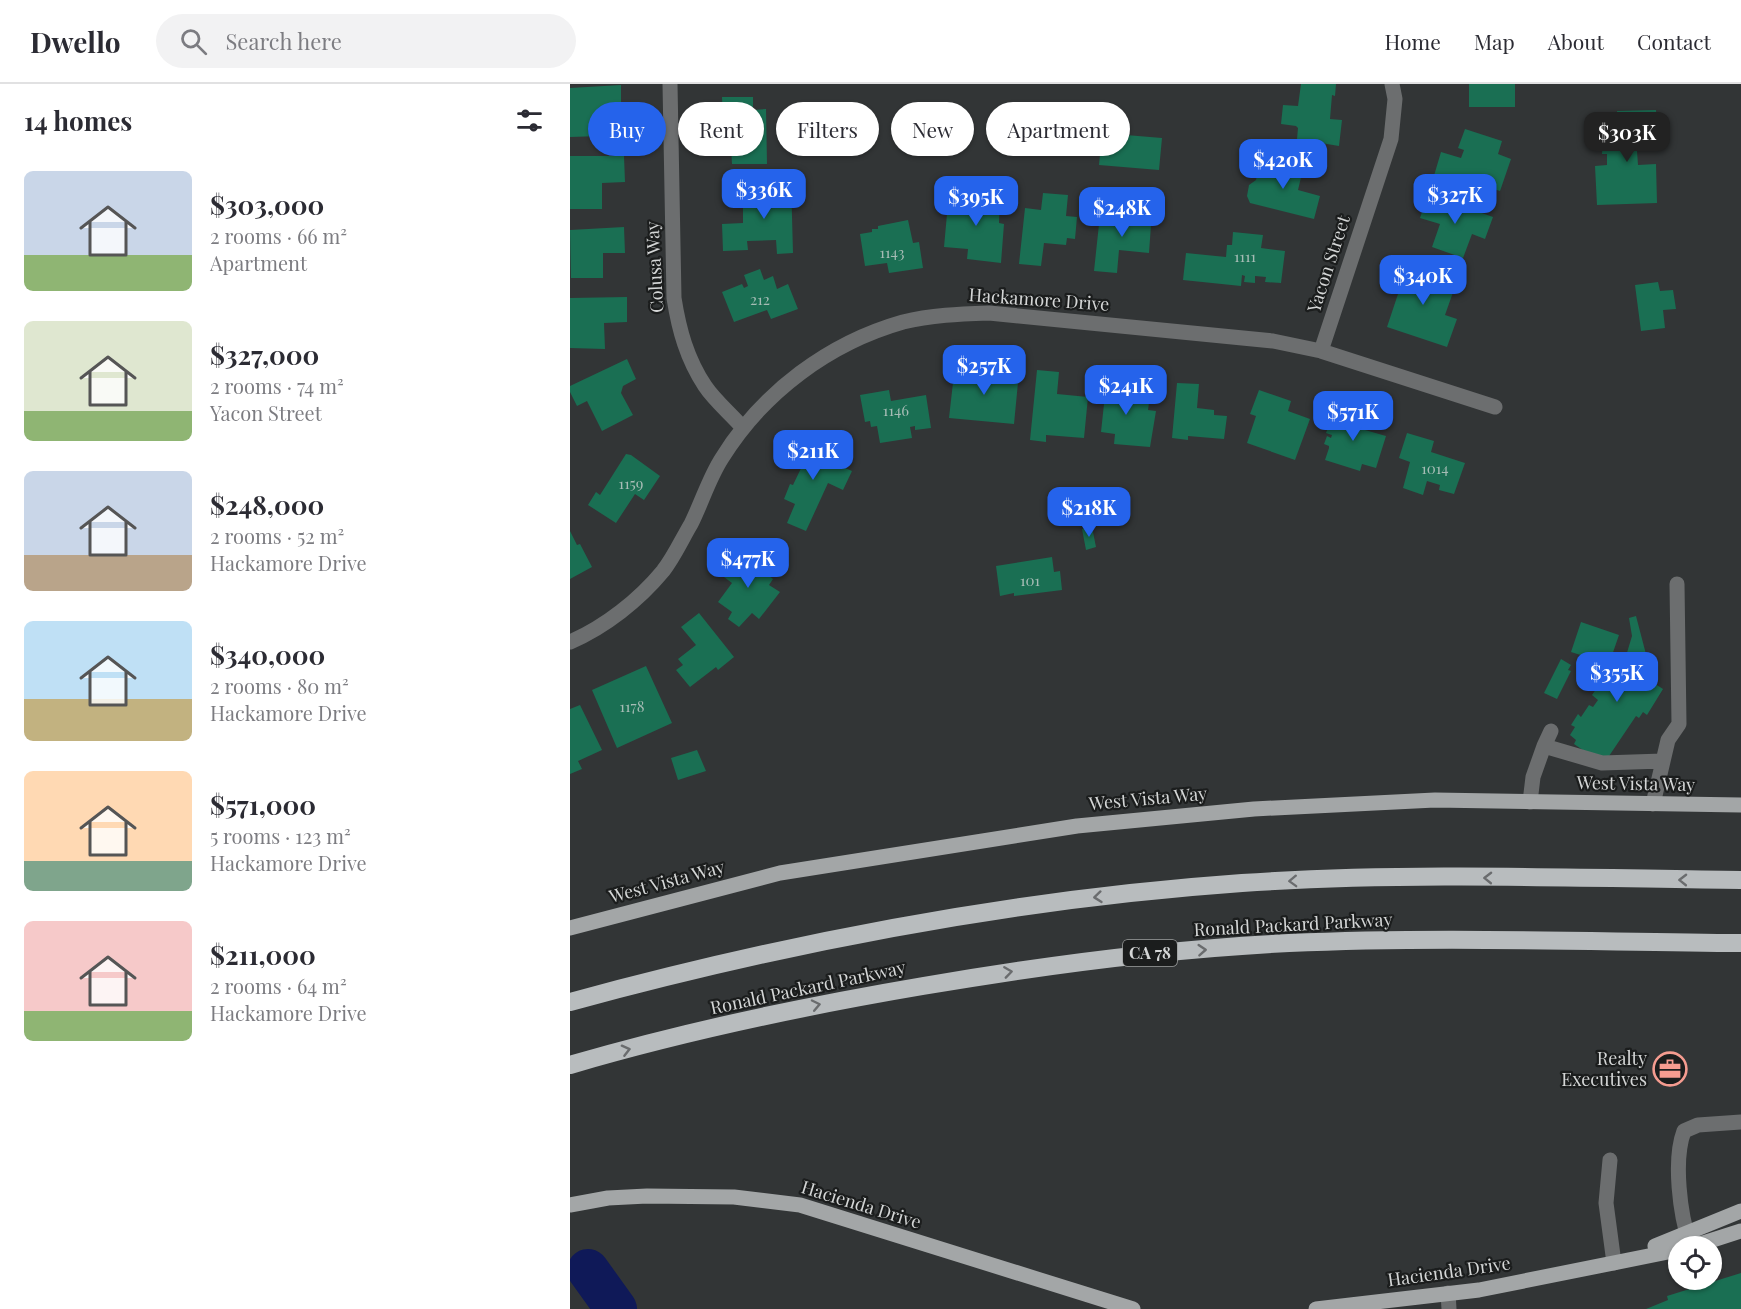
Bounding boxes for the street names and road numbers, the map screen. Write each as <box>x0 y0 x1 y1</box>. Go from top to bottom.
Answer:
street label: Yacon Street <box>1301 212 1355 316</box>
street label: Colusa Way <box>640 221 668 313</box>
street label: Hackamore Drive <box>968 282 1110 316</box>
street label: West Vista Way <box>1576 770 1696 796</box>
street label: West Vista Way <box>1087 781 1208 815</box>
street label: West Vista Way <box>605 854 727 908</box>
street label: Ronald Packard Parkway <box>1193 907 1393 941</box>
road number: CA 78 <box>1123 940 1177 966</box>
street label: Ronald Packard Parkway <box>708 955 908 1019</box>
street label: Hacienda Drive <box>798 1174 924 1234</box>
street label: Hacienda Drive <box>1386 1250 1512 1292</box>

